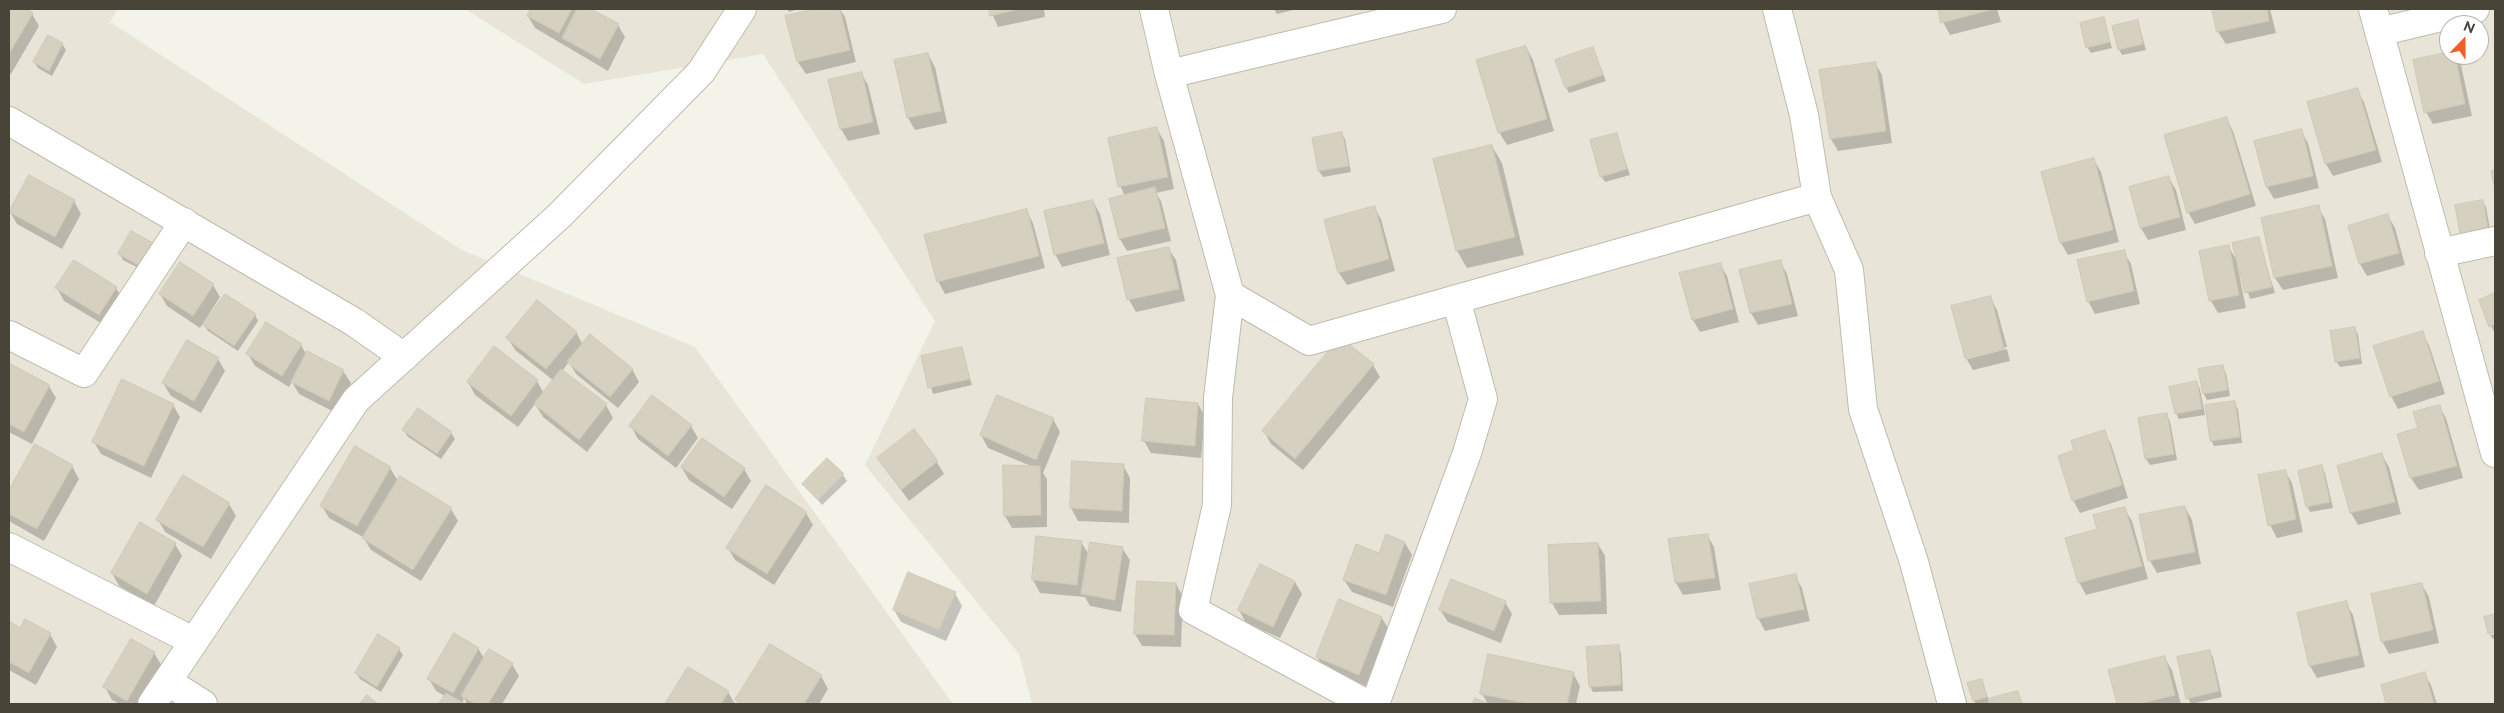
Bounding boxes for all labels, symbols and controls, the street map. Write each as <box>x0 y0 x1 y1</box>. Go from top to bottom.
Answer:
north arrow <box>2439 15 2489 65</box>
text: N <box>2461 18 2477 36</box>

